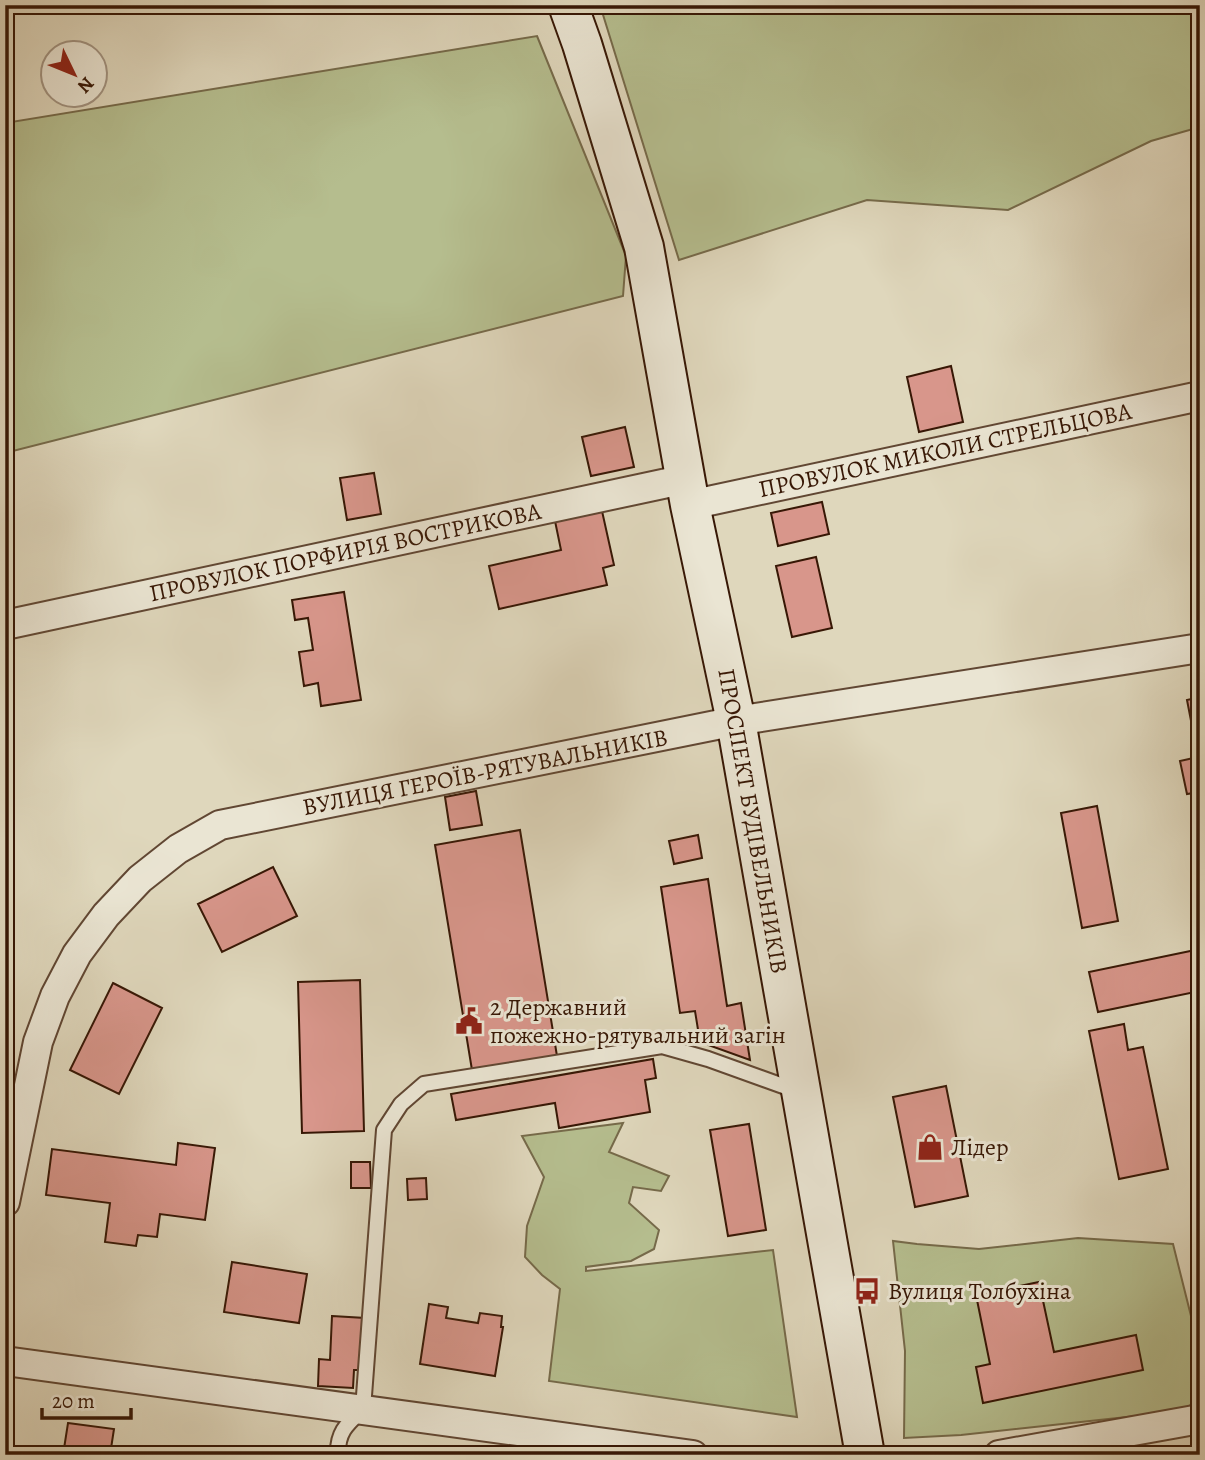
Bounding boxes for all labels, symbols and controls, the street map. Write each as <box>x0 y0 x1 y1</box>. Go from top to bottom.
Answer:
north arrow <box>38 38 108 108</box>
text: N <box>71 71 100 99</box>
street label: ПРОВУЛОК МИКОЛИ СТРЕЛЬЦОВА <box>756 395 1135 505</box>
street label: ПРОВУЛОК ПОРФИРІЯ ВОСТРИКОВА <box>146 495 545 609</box>
street label: ПРОСПЕКТ БУДІВЕЛЬНИКІВ <box>710 666 796 976</box>
street label: ВУЛИЦЯ ГЕРОЇВ-РЯТУВАЛЬНИКІВ <box>300 721 670 823</box>
place label: 2 Державний пожежно-рятувальний загін <box>490 991 786 1051</box>
public building icon: 2 Державний пожежно-рятувальний загін <box>454 1006 484 1036</box>
place label: Лідер <box>951 1131 1009 1163</box>
shop icon: Лідер <box>915 1132 945 1162</box>
place label: Вулиця Толбухіна <box>888 1275 1071 1307</box>
bus stop icon: Вулиця Толбухіна <box>852 1276 882 1306</box>
scale bar <box>42 1376 131 1420</box>
text: 20 m <box>52 1387 95 1415</box>

